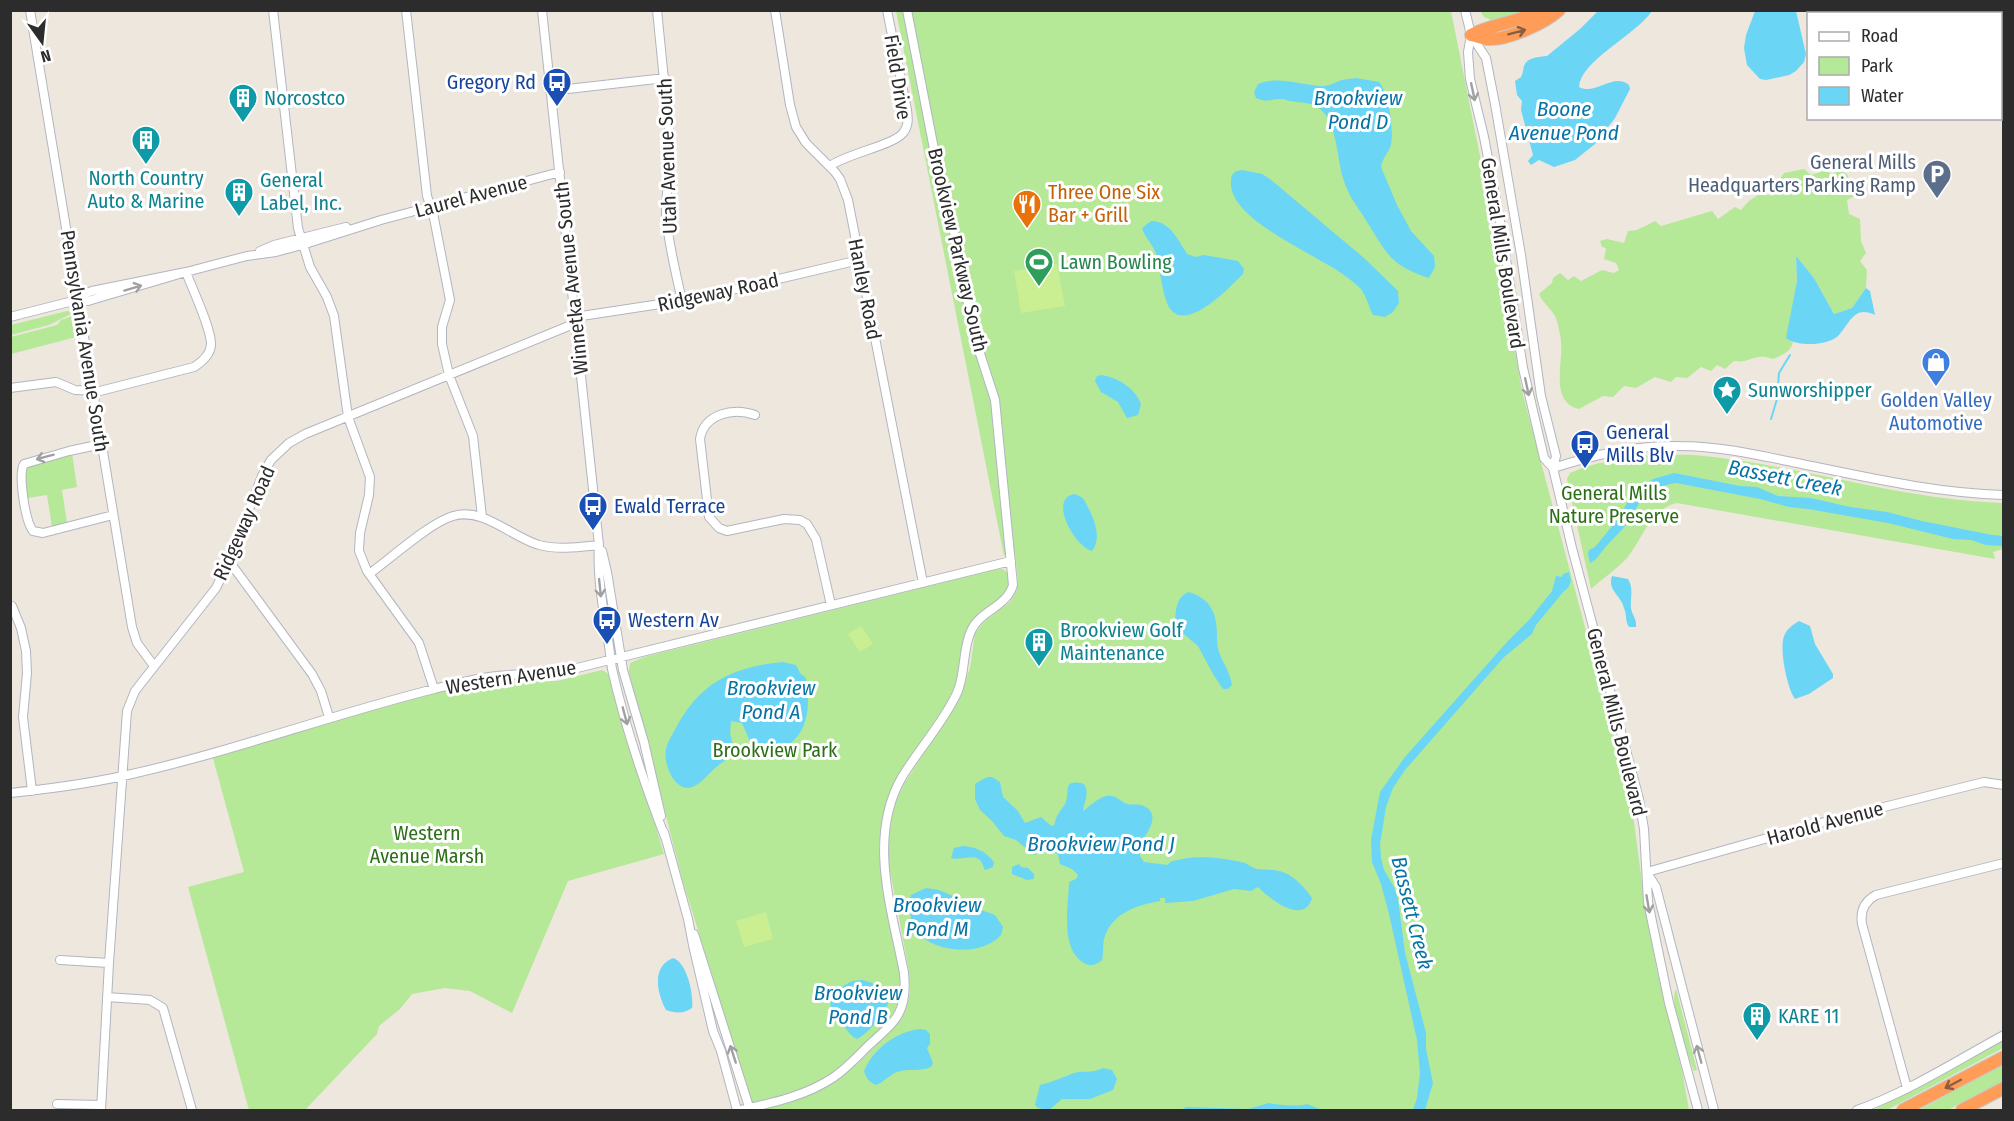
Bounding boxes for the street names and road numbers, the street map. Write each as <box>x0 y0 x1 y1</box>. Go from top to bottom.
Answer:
street label: Field Drive <box>879 33 917 121</box>
street label: Utah Avenue South <box>652 78 682 234</box>
street label: Brookview Parkway South <box>923 146 993 354</box>
street label: General Mills Boulevard <box>1476 156 1530 350</box>
street label: Laurel Avenue <box>412 169 530 223</box>
street label: Winnetka Avenue South <box>549 180 593 376</box>
street label: Pennsylvania Avenue South <box>56 228 114 454</box>
street label: Hanley Road <box>843 236 887 342</box>
street label: Ridgeway Road <box>655 267 781 317</box>
street label: Ridgeway Road <box>208 462 280 584</box>
street label: General Mills Boulevard <box>1582 625 1652 819</box>
street label: Western Avenue <box>444 655 578 699</box>
street label: Harold Avenue <box>1764 796 1886 850</box>

